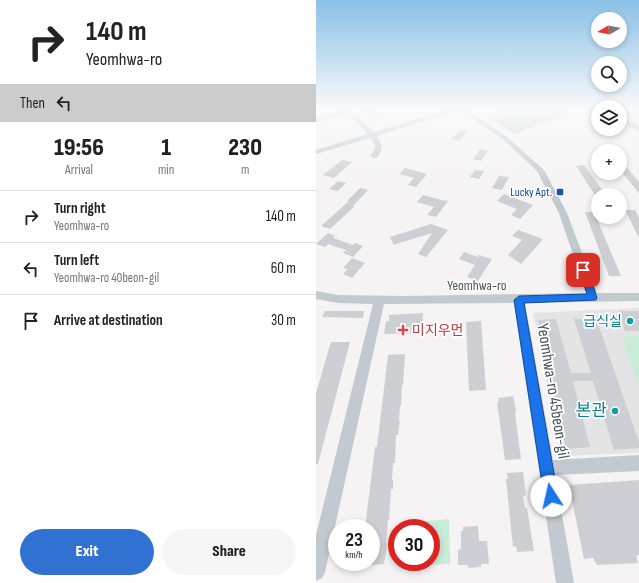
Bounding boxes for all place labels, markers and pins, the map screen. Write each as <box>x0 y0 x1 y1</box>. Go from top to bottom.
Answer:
place label: Lucky Apt. <box>510 185 552 200</box>
marker: Lucky Apt. <box>555 187 565 197</box>
pin <box>566 253 600 287</box>
place label: 급식실 <box>583 313 622 330</box>
marker: 급식실 <box>625 316 635 326</box>
place label: 미지우먼 <box>412 322 464 339</box>
marker: 미지우먼 <box>397 324 409 336</box>
place label: 본관 <box>576 401 607 421</box>
marker: 본관 <box>610 406 620 416</box>

